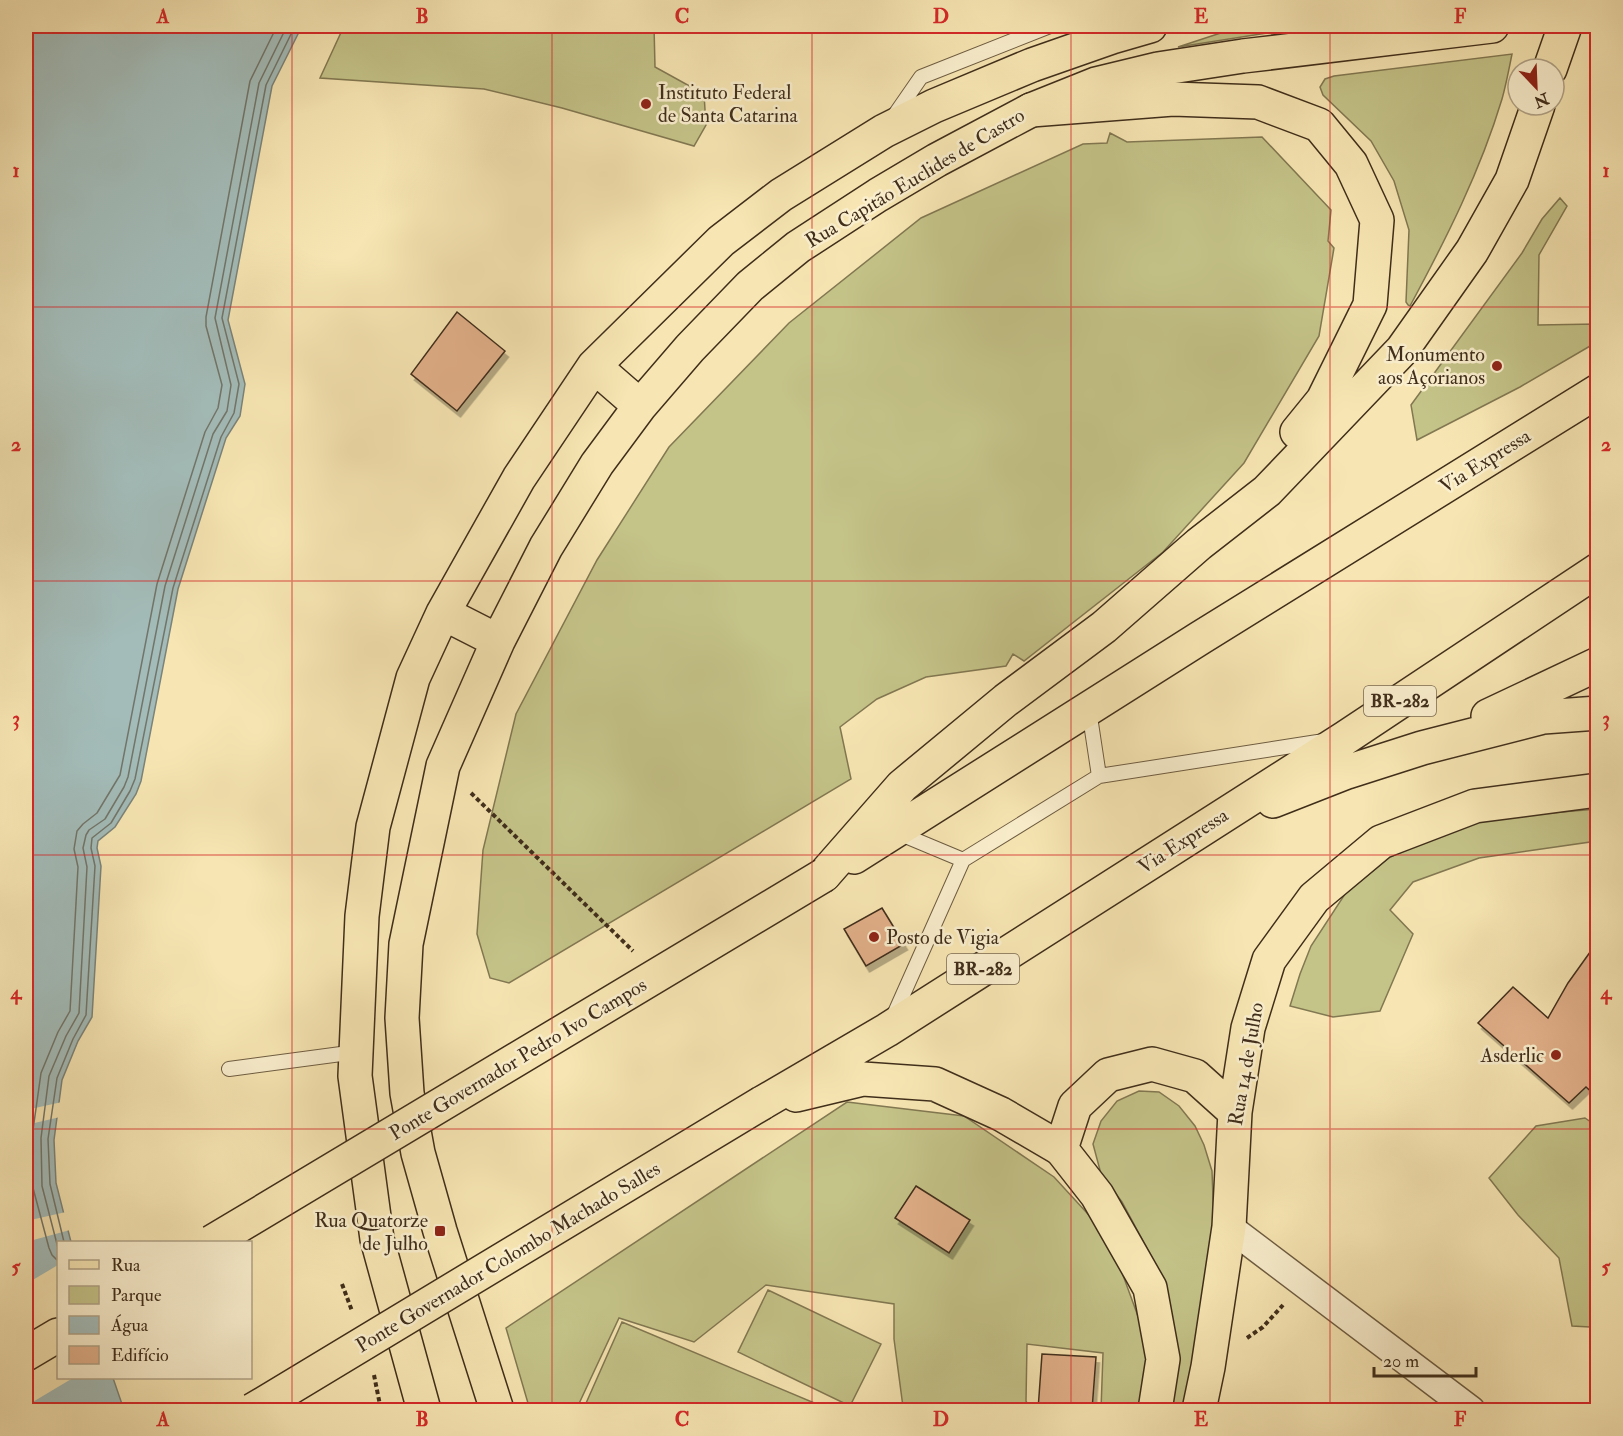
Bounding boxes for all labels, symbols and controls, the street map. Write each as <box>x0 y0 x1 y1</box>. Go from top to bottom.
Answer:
text: A <box>156 4 170 29</box>
text: B <box>415 4 429 29</box>
text: C <box>675 4 689 29</box>
text: D <box>933 4 949 29</box>
text: E <box>1194 4 1209 29</box>
text: F <box>1454 4 1467 29</box>
north arrow <box>1506 57 1566 117</box>
place label: Instituto Federal de Santa Catarina <box>658 80 798 128</box>
text: N <box>1530 87 1553 112</box>
marker: Instituto Federal de Santa Catarina <box>639 97 653 111</box>
street label: Rua Capitão Euclides de Castro <box>801 103 1030 254</box>
text: 1 <box>12 158 20 183</box>
text: 1 <box>1602 158 1610 183</box>
place label: Monumento aos Açorianos <box>1378 342 1485 390</box>
marker: Monumento aos Açorianos <box>1490 359 1504 373</box>
street label: Via Expressa <box>1435 423 1536 500</box>
text: 2 <box>11 432 21 457</box>
text: 2 <box>1601 432 1611 457</box>
road number: BR-282 <box>1364 686 1436 716</box>
text: 3 <box>12 706 20 731</box>
text: 3 <box>1602 706 1610 731</box>
street label: Via Expressa <box>1133 802 1234 880</box>
place label: Posto de Vigia <box>886 925 1000 950</box>
marker: Posto de Vigia <box>867 930 881 944</box>
road number: BR-282 <box>947 954 1019 984</box>
street label: Ponte Governador Pedro Ivo Campos <box>385 972 652 1147</box>
text: 4 <box>10 980 23 1005</box>
text: 4 <box>1600 980 1613 1005</box>
street label: Rua 14 de Julho <box>1223 1000 1269 1128</box>
place label: Asderlic <box>1479 1043 1544 1068</box>
marker: Asderlic <box>1549 1048 1563 1062</box>
street label: Ponte Governador Colombo Machado Salles <box>351 1156 665 1358</box>
place label: Rua Quatorze de Julho <box>314 1208 428 1256</box>
marker: Rua Quatorze de Julho <box>433 1224 447 1238</box>
legend <box>57 1241 252 1379</box>
text: 5 <box>12 1254 22 1279</box>
text: Rua <box>111 1254 141 1277</box>
text: 5 <box>1602 1254 1612 1279</box>
text: Parque <box>111 1284 162 1307</box>
text: Água <box>110 1314 149 1337</box>
scale bar <box>1374 1340 1476 1378</box>
text: Edifício <box>111 1344 169 1367</box>
text: 20 m <box>1383 1350 1419 1373</box>
text: A <box>156 1407 170 1432</box>
text: B <box>415 1407 429 1432</box>
text: C <box>675 1407 689 1432</box>
text: D <box>933 1407 949 1432</box>
text: E <box>1194 1407 1209 1432</box>
text: F <box>1454 1407 1467 1432</box>

